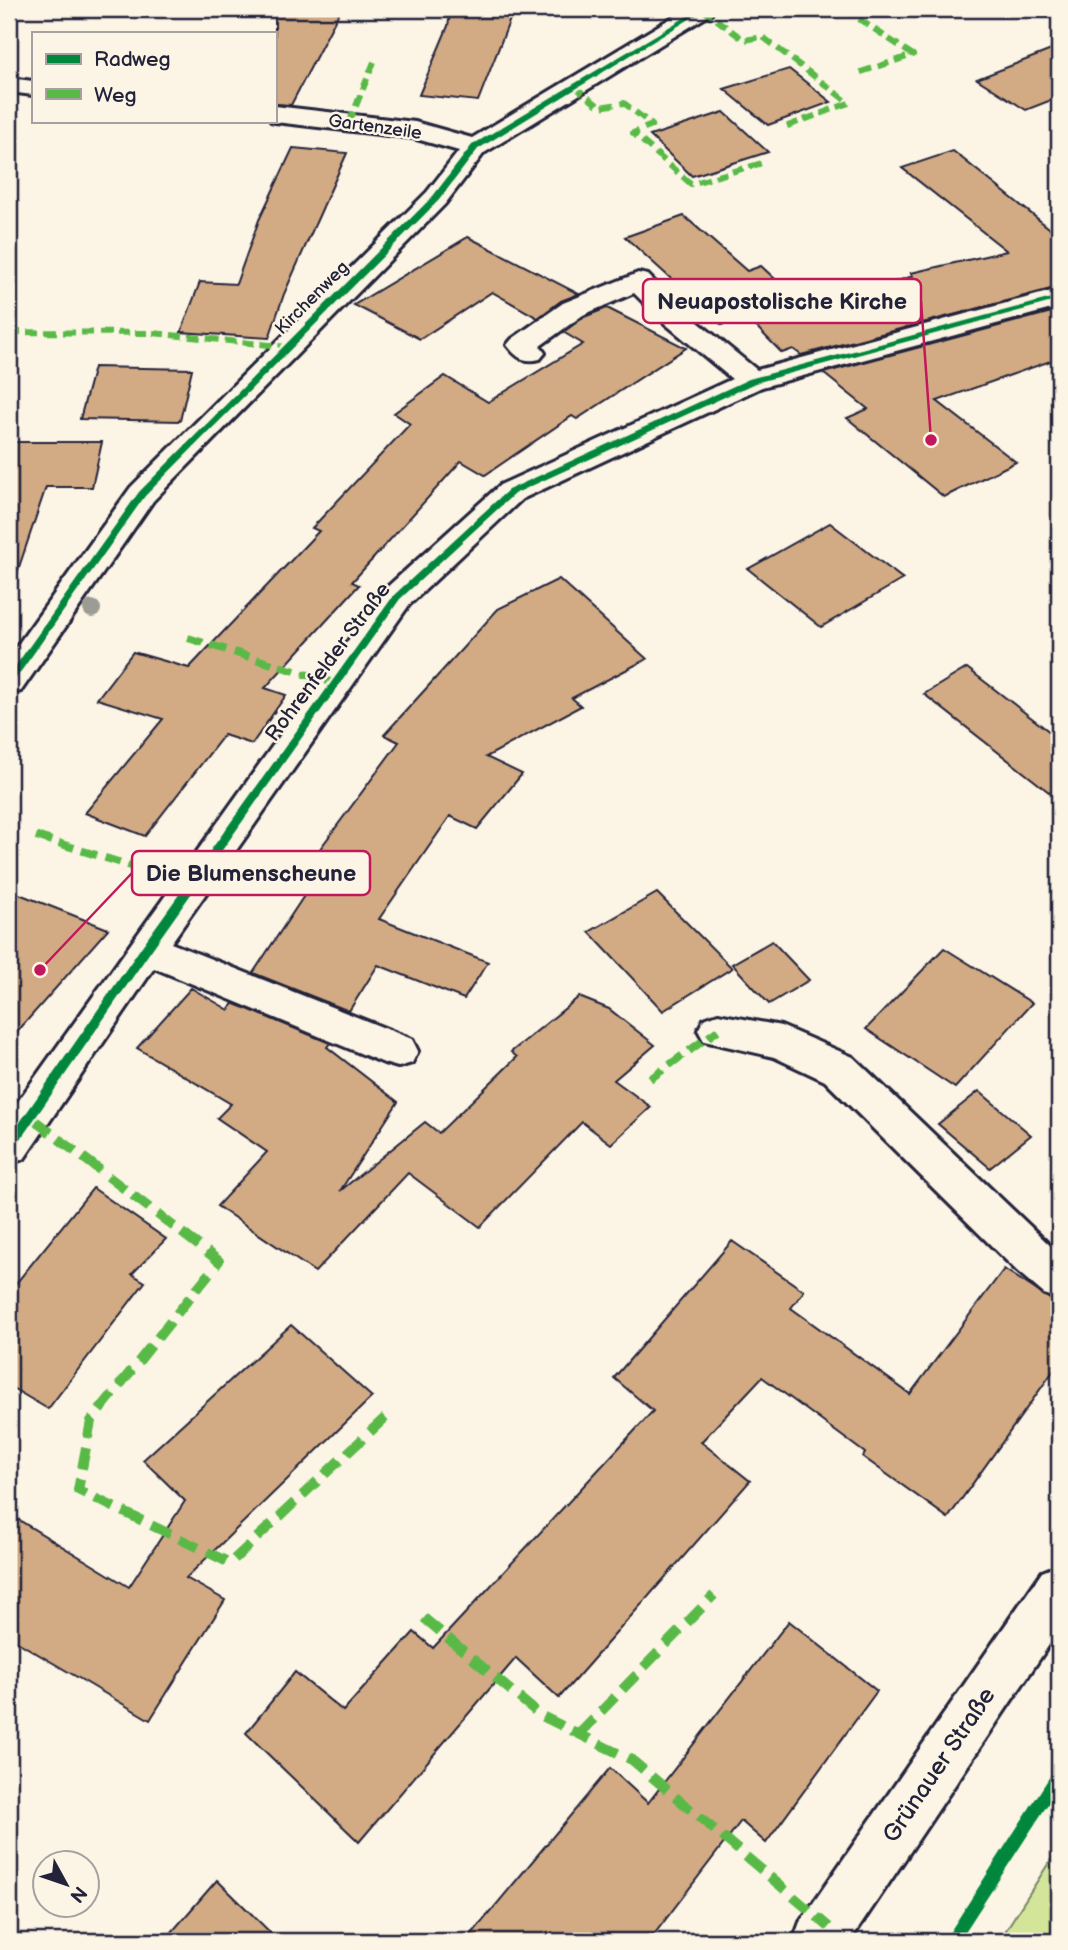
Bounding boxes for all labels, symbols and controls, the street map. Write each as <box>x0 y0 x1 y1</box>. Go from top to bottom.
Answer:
legend <box>32 32 276 122</box>
text: Radweg <box>94 47 171 72</box>
text: Weg <box>94 83 137 108</box>
street label: Gartenzeile <box>327 110 423 144</box>
street label: Kirchenweg <box>271 257 353 339</box>
callout: Neuapostolische Kirche <box>643 279 921 323</box>
text: Neuapostolische Kirche <box>657 288 907 316</box>
street label: Rohrenfelder Straße <box>260 578 396 746</box>
callout: Die Blumenscheune <box>132 851 370 895</box>
text: Die Blumenscheune <box>146 860 356 888</box>
street label: Grünauer Straße <box>876 1682 1002 1848</box>
north arrow <box>32 1848 102 1918</box>
text: N <box>64 1881 91 1907</box>

